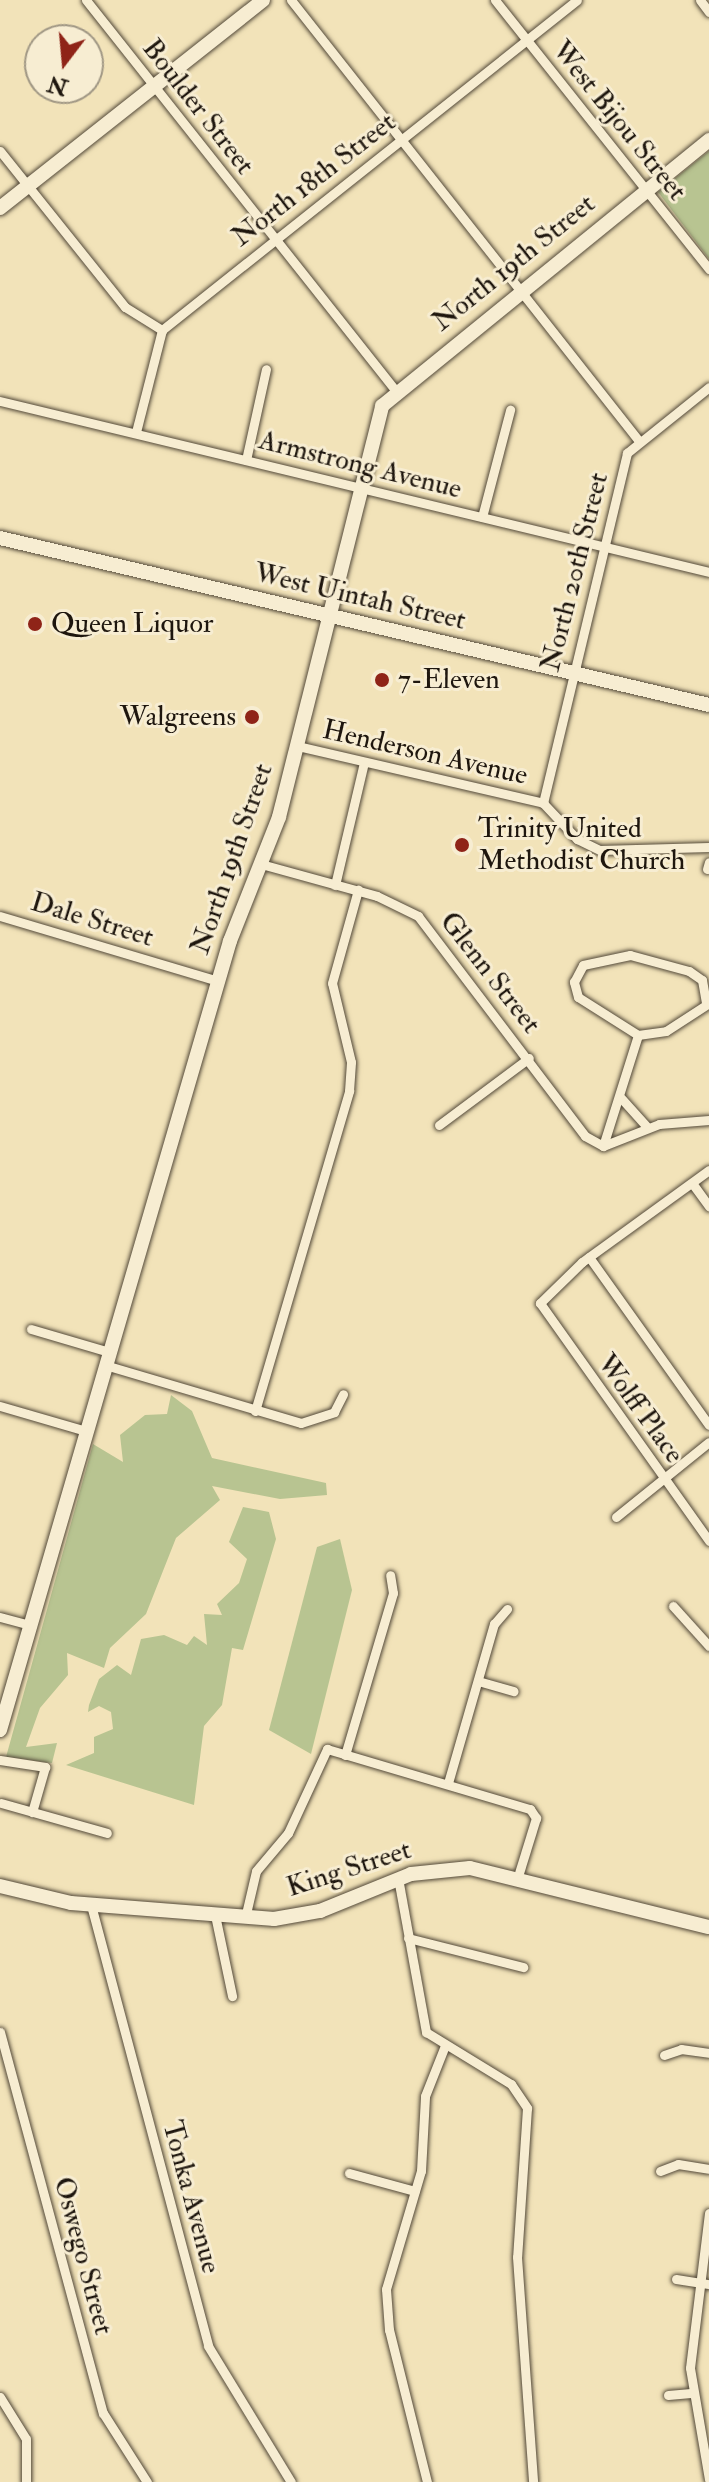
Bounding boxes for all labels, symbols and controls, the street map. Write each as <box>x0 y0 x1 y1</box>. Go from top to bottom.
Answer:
north arrow <box>24 24 104 104</box>
street label: Boulder Street <box>135 33 261 181</box>
street label: West Bijou Street <box>544 34 694 208</box>
text: N <box>45 69 71 101</box>
street label: North 18th Street <box>226 106 402 254</box>
street label: North 19th Street <box>426 187 602 339</box>
street label: Armstrong Avenue <box>255 424 465 506</box>
street label: North 20th Street <box>534 469 616 675</box>
street label: West Uintah Street <box>251 556 469 638</box>
place label: Queen Liquor <box>51 607 213 641</box>
marker: Queen Liquor <box>26 615 44 633</box>
place label: 7-Eleven <box>398 663 500 697</box>
marker: 7-Eleven <box>373 671 391 689</box>
place label: Walgreens <box>120 700 236 734</box>
marker: Walgreens <box>243 708 261 726</box>
street label: Henderson Avenue <box>319 713 531 793</box>
street label: North 19th Street <box>184 759 280 959</box>
place label: Trinity United Methodist Church <box>478 812 685 878</box>
marker: Trinity United Methodist Church <box>453 836 471 854</box>
street label: Dale Street <box>27 885 157 955</box>
street label: Glenn Street <box>432 906 548 1040</box>
street label: Wolff Place <box>589 1348 691 1470</box>
street label: King Street <box>283 1833 415 1905</box>
street label: Tonka Avenue <box>154 2117 228 2277</box>
street label: Oswego Street <box>46 2174 120 2338</box>

